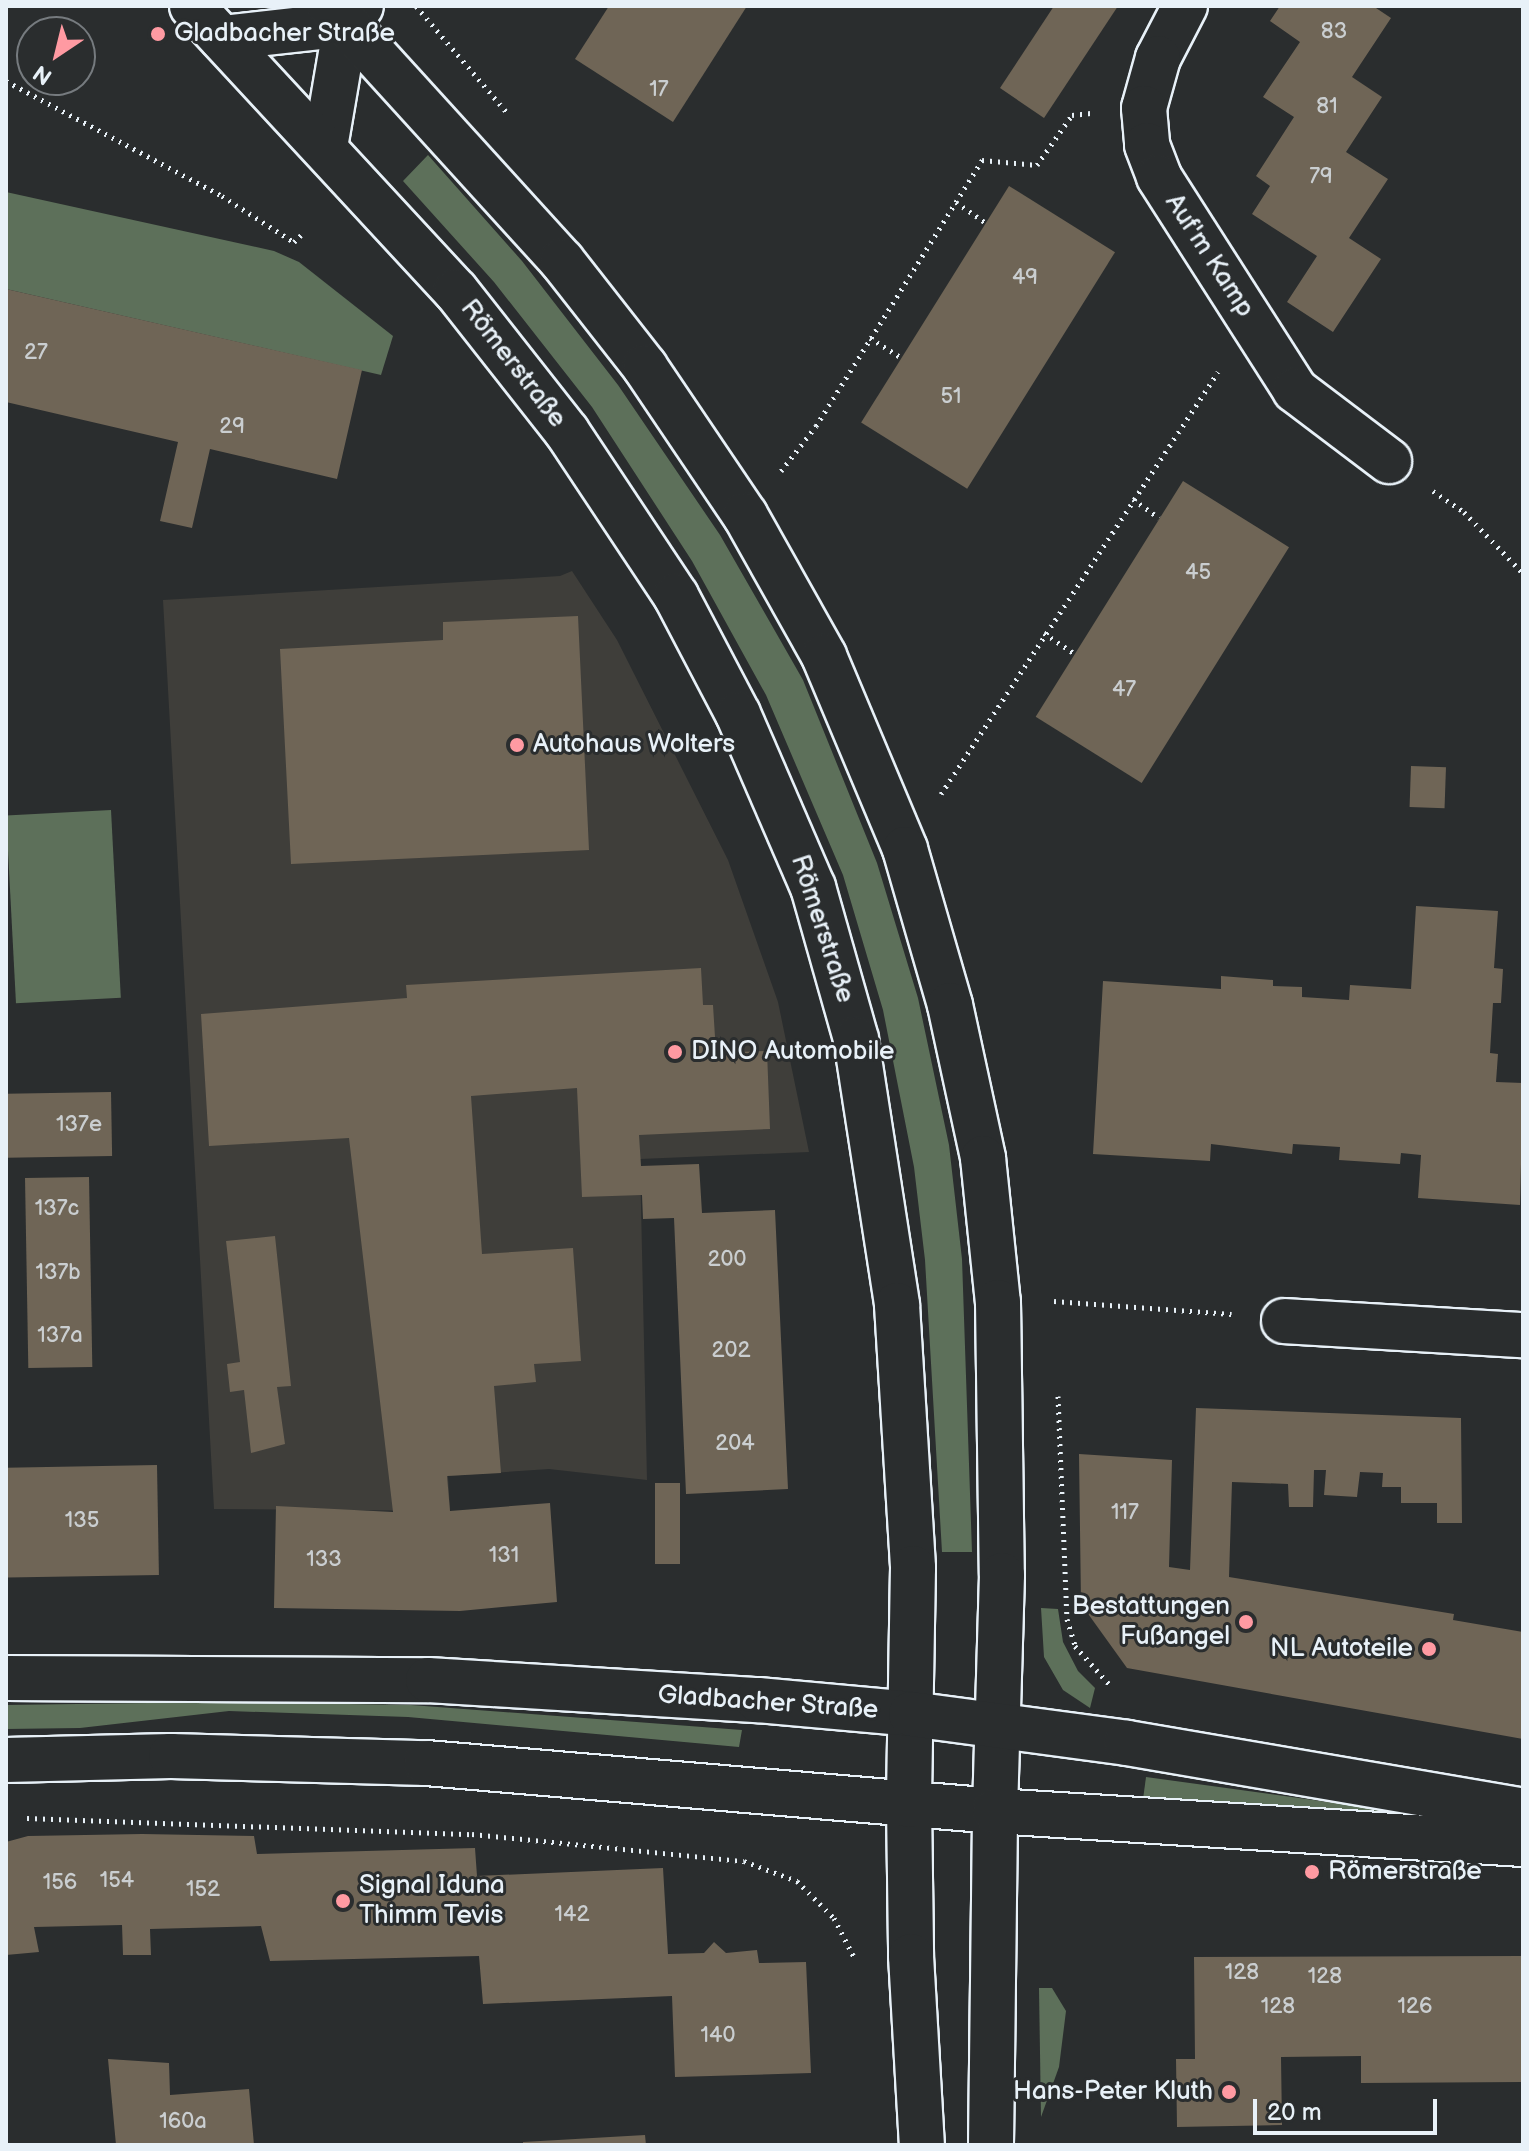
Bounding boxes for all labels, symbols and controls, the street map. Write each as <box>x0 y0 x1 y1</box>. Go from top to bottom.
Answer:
north arrow <box>16 16 96 96</box>
place label: Gladbacher Straße <box>174 18 395 50</box>
house number: 83 <box>1321 19 1347 45</box>
marker: Gladbacher Straße <box>149 25 167 43</box>
text: N <box>29 59 58 90</box>
house number: 17 <box>649 77 669 103</box>
house number: 81 <box>1316 94 1338 120</box>
house number: 79 <box>1309 164 1333 190</box>
street label: Auf'm Kamp <box>1158 189 1260 323</box>
house number: 49 <box>1012 265 1038 291</box>
street label: Römerstraße <box>453 294 573 434</box>
house number: 27 <box>24 340 48 366</box>
house number: 51 <box>940 384 962 410</box>
house number: 29 <box>219 414 245 440</box>
house number: 45 <box>1185 560 1211 586</box>
house number: 47 <box>1112 677 1136 703</box>
place label: Autohaus Wolters <box>533 729 736 761</box>
marker: Autohaus Wolters <box>508 736 526 754</box>
street label: Römerstraße <box>783 851 861 1007</box>
place label: DINO Automobile <box>691 1036 895 1068</box>
marker: DINO Automobile <box>666 1043 684 1061</box>
house number: 137e <box>56 1112 102 1138</box>
house number: 137c <box>35 1196 79 1222</box>
house number: 200 <box>708 1247 746 1273</box>
house number: 137b <box>35 1260 81 1286</box>
house number: 137a <box>37 1323 83 1349</box>
house number: 202 <box>712 1338 750 1364</box>
house number: 204 <box>715 1431 755 1457</box>
house number: 117 <box>1111 1500 1139 1526</box>
house number: 135 <box>65 1508 99 1534</box>
house number: 131 <box>489 1543 519 1569</box>
house number: 133 <box>306 1547 342 1573</box>
place label: Bestattungen Fußangel <box>1072 1591 1230 1652</box>
marker: Bestattungen Fußangel <box>1237 1613 1255 1631</box>
place label: NL Autoteile <box>1270 1633 1413 1665</box>
marker: NL Autoteile <box>1420 1640 1438 1658</box>
street label: Gladbacher Straße <box>657 1680 879 1726</box>
place label: Römerstraße <box>1328 1856 1482 1888</box>
marker: Römerstraße <box>1303 1863 1321 1881</box>
house number: 154 <box>100 1868 134 1894</box>
house number: 156 <box>43 1870 77 1896</box>
place label: Signal Iduna Thimm Tevis <box>359 1870 505 1932</box>
house number: 152 <box>186 1877 220 1903</box>
marker: Signal Iduna Thimm Tevis <box>334 1892 352 1910</box>
house number: 142 <box>555 1902 589 1928</box>
house number: 128 <box>1225 1960 1259 1986</box>
house number: 128 <box>1308 1964 1342 1990</box>
house number: 128 <box>1261 1994 1295 2020</box>
house number: 126 <box>1398 1994 1432 2020</box>
house number: 140 <box>701 2023 735 2049</box>
place label: Hans-Peter Kluth <box>1013 2076 1213 2108</box>
marker: Hans-Peter Kluth <box>1220 2083 1238 2101</box>
scale bar <box>1257 2083 1441 2133</box>
text: 20 m <box>1267 2098 1322 2127</box>
house number: 160a <box>159 2109 207 2135</box>

